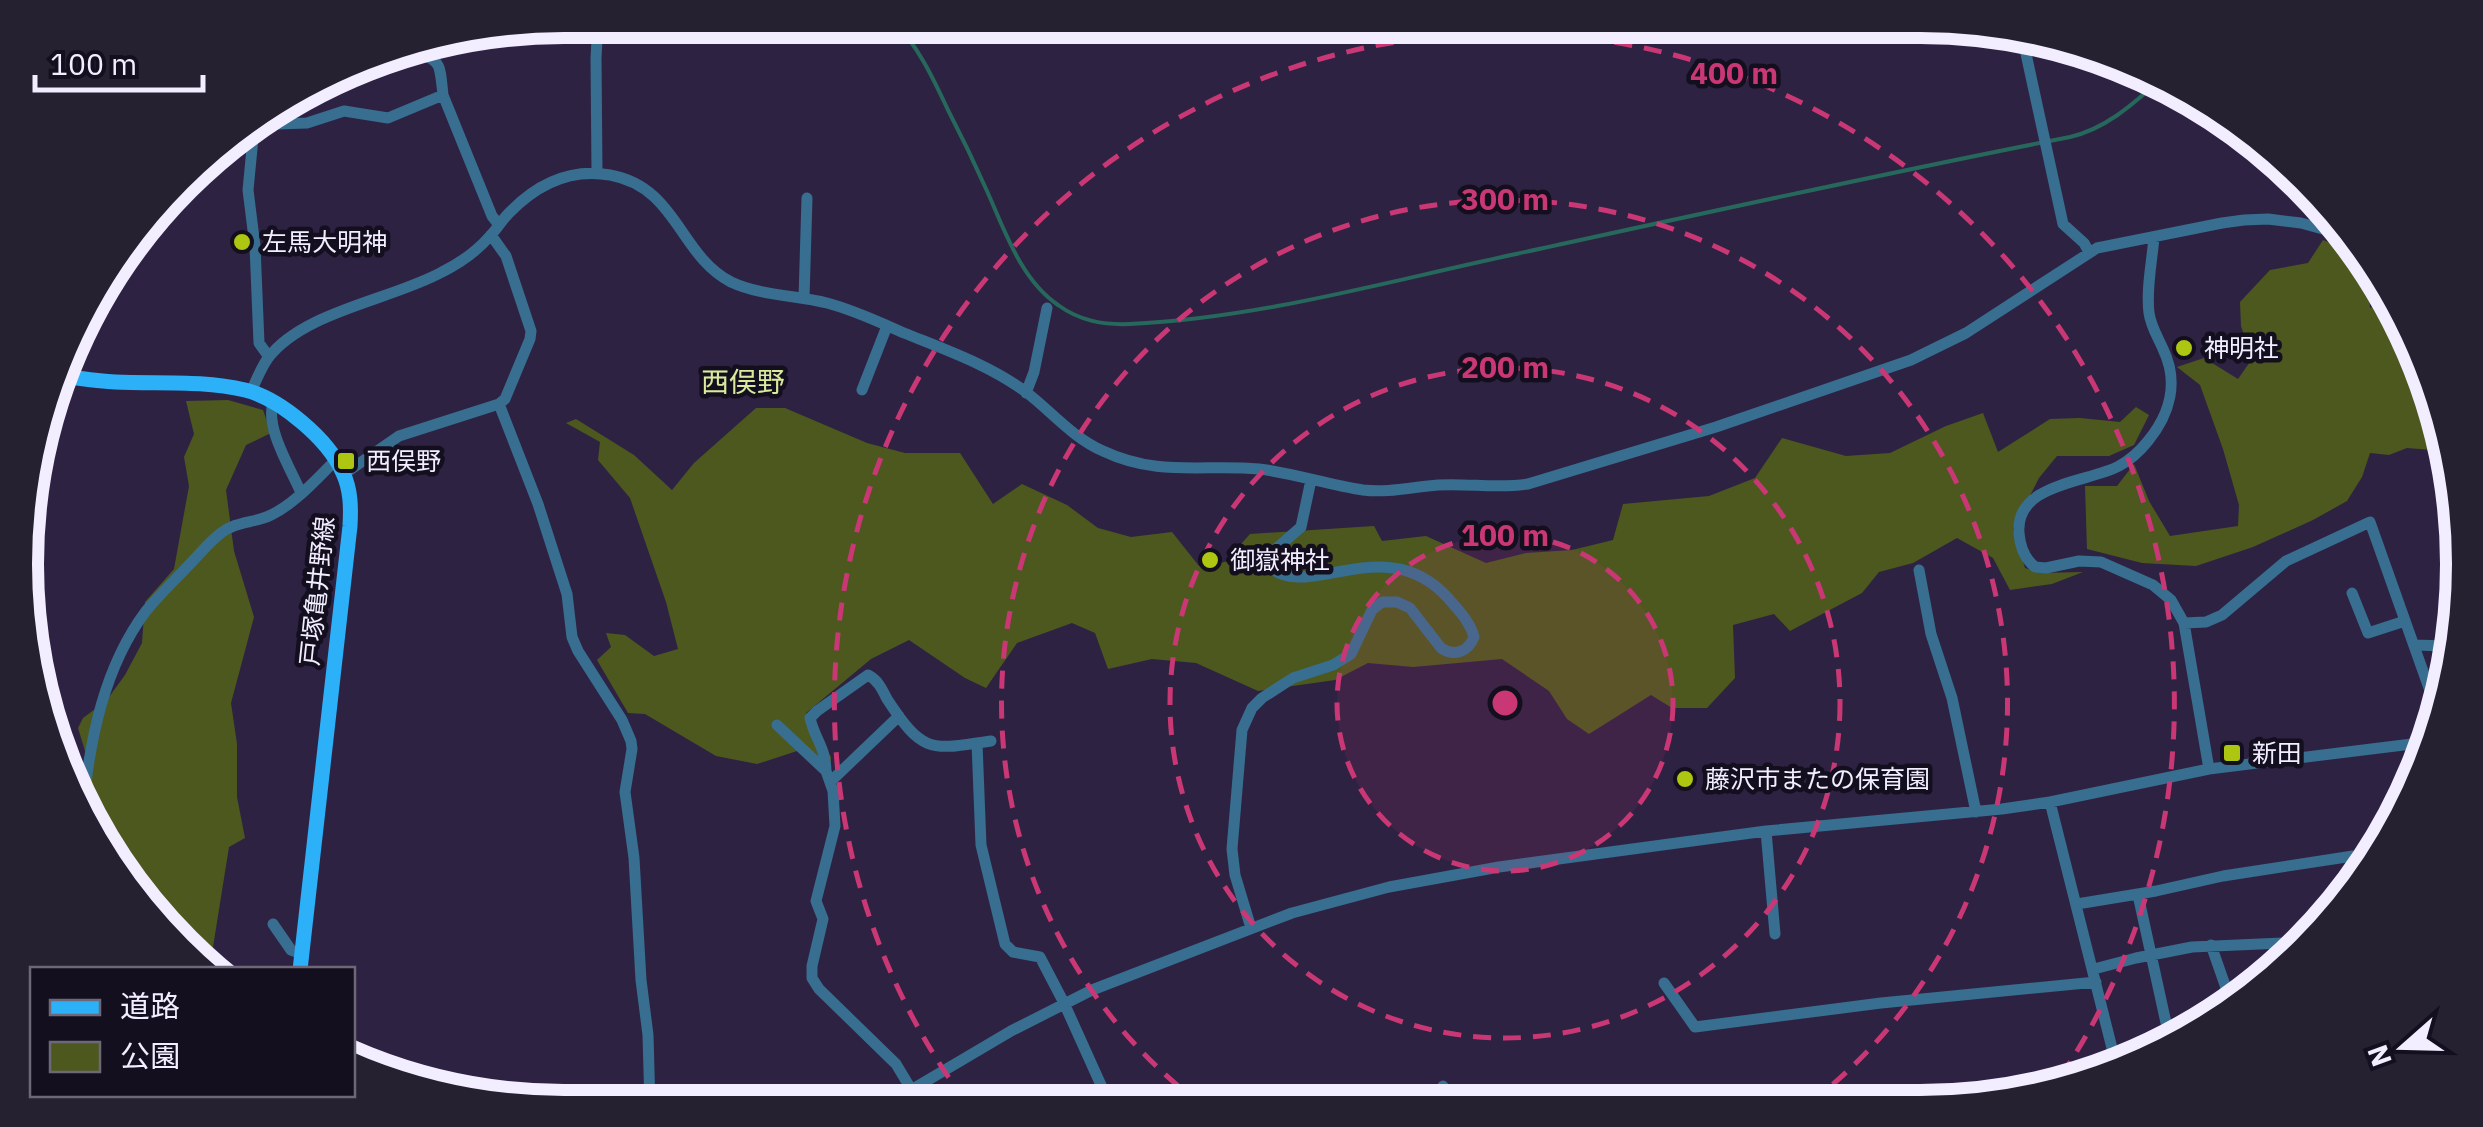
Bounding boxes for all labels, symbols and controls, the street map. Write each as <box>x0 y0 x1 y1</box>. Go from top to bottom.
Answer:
scale bar <box>35 30 202 92</box>
text: 100 m <box>50 44 137 83</box>
text: 400 m <box>1690 53 1778 92</box>
text: 300 m <box>1461 179 1549 218</box>
place label: 左馬大明神 <box>262 225 387 258</box>
marker: 左馬大明神 <box>231 231 253 253</box>
place label: 神明社 <box>2204 331 2279 364</box>
marker: 神明社 <box>2173 337 2195 359</box>
text: 200 m <box>1461 347 1549 386</box>
district label: 西俣野 <box>701 363 785 400</box>
place label: 西俣野 <box>366 444 441 477</box>
marker: 西俣野 <box>335 450 357 472</box>
street label: 戸塚亀井野線 <box>292 515 341 667</box>
text: 100 m <box>1461 515 1549 554</box>
place label: 御嶽神社 <box>1230 543 1330 576</box>
marker: 御嶽神社 <box>1199 549 1221 571</box>
centre of rings <box>1487 685 1523 721</box>
place label: 新田 <box>2252 736 2302 769</box>
marker: 新田 <box>2221 742 2243 764</box>
place label: 藤沢市またの保育園 <box>1705 762 1930 795</box>
marker: 藤沢市またの保育園 <box>1674 768 1696 790</box>
legend <box>30 967 355 1097</box>
text: 道路 <box>120 986 180 1025</box>
north arrow <box>2353 997 2453 1097</box>
text: 公園 <box>120 1036 180 1075</box>
text: N <box>2358 1040 2400 1072</box>

